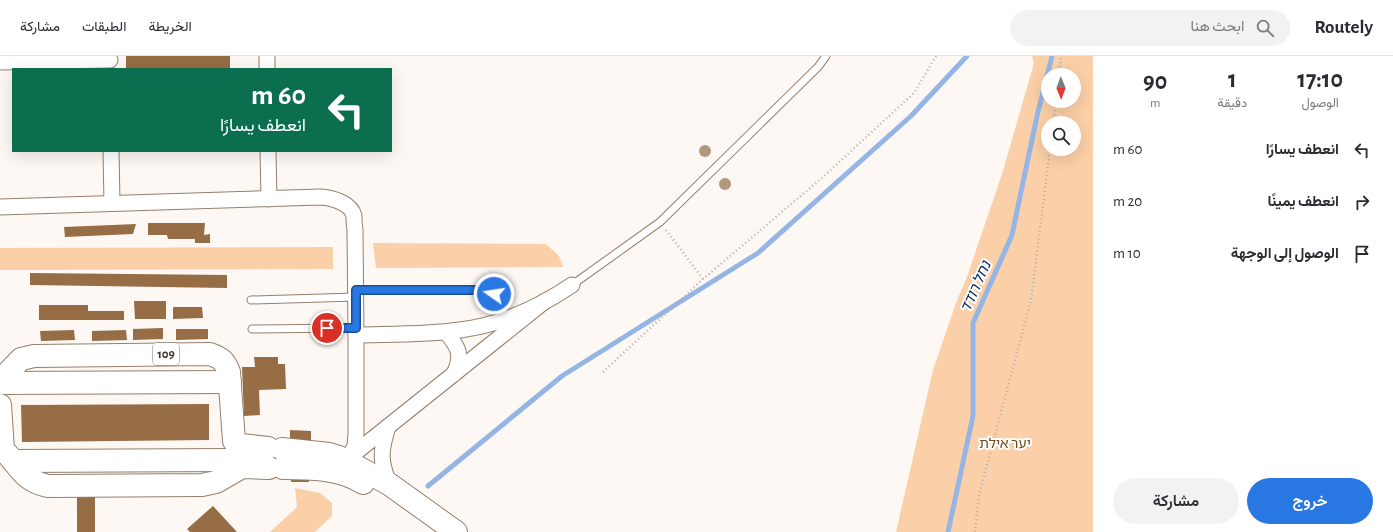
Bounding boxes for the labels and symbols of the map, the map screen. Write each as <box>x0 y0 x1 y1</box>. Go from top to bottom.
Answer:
north arrow <box>1041 68 1081 108</box>
water label: נחל רודד <box>958 258 994 315</box>
position arrow <box>473 273 515 315</box>
pin <box>310 311 344 345</box>
road number: 109 <box>153 343 179 365</box>
park label: יער אילת <box>979 437 1031 451</box>

